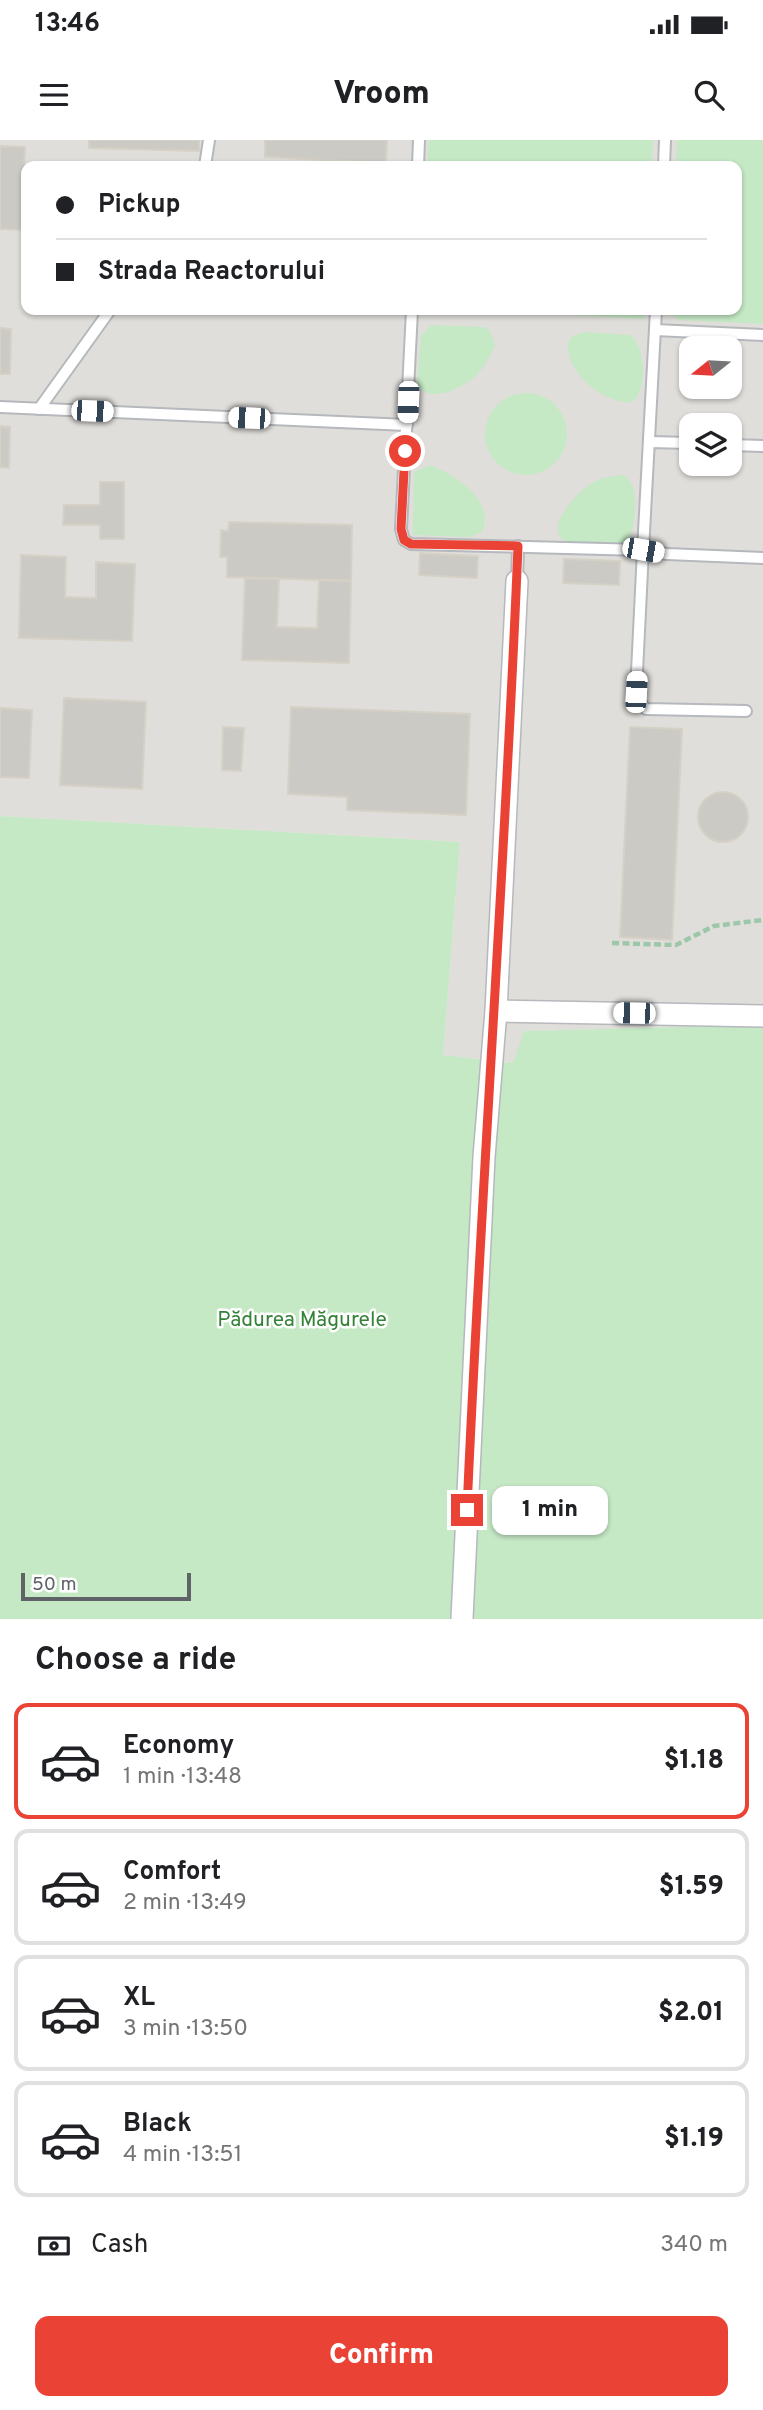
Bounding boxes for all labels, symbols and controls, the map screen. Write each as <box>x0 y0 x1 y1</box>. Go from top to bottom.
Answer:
text: 13:46 <box>35 8 100 41</box>
text: Vroom <box>333 75 430 115</box>
icon: menu <box>35 76 73 114</box>
icon: search <box>690 76 728 114</box>
text: Pickup <box>98 189 181 222</box>
text: Strada Reactorului <box>98 256 325 289</box>
north arrow <box>679 336 742 399</box>
map controls <box>679 336 742 476</box>
car <box>397 381 420 423</box>
car <box>71 400 114 422</box>
car <box>228 407 271 429</box>
button: layers <box>679 413 742 476</box>
route start <box>389 435 421 467</box>
car <box>621 536 666 564</box>
car <box>625 670 648 714</box>
car <box>613 1002 656 1024</box>
park label: Pădurea Măgurele <box>217 1307 387 1334</box>
callout: 1 min <box>491 1486 607 1534</box>
route end <box>451 1494 483 1526</box>
text: 1 min <box>522 1496 578 1525</box>
scale bar <box>21 1570 191 1602</box>
text: 50 m <box>32 1573 77 1597</box>
text: Choose a ride <box>35 1641 236 1681</box>
icon: car <box>39 1730 102 1793</box>
text: Economy <box>123 1730 234 1763</box>
text: $1.18 <box>664 1745 724 1778</box>
text: 1 min · 13:48 <box>123 1763 242 1792</box>
icon: car <box>39 1856 102 1919</box>
text: Comfort <box>123 1856 221 1889</box>
text: $1.59 <box>659 1871 724 1904</box>
text: 2 min · 13:49 <box>123 1889 247 1918</box>
icon: car <box>39 1982 102 2045</box>
text: XL <box>123 1982 155 2015</box>
text: $2.01 <box>658 1997 724 2030</box>
text: 3 min · 13:50 <box>123 2015 248 2044</box>
icon: car <box>39 2108 102 2171</box>
text: Black <box>123 2108 192 2141</box>
text: $1.19 <box>664 2123 724 2156</box>
text: 4 min · 13:51 <box>123 2141 242 2170</box>
icon: cash <box>35 2227 73 2265</box>
text: Cash <box>91 2229 148 2262</box>
text: 340 m <box>660 2231 728 2260</box>
button: Confirm <box>35 2316 728 2396</box>

